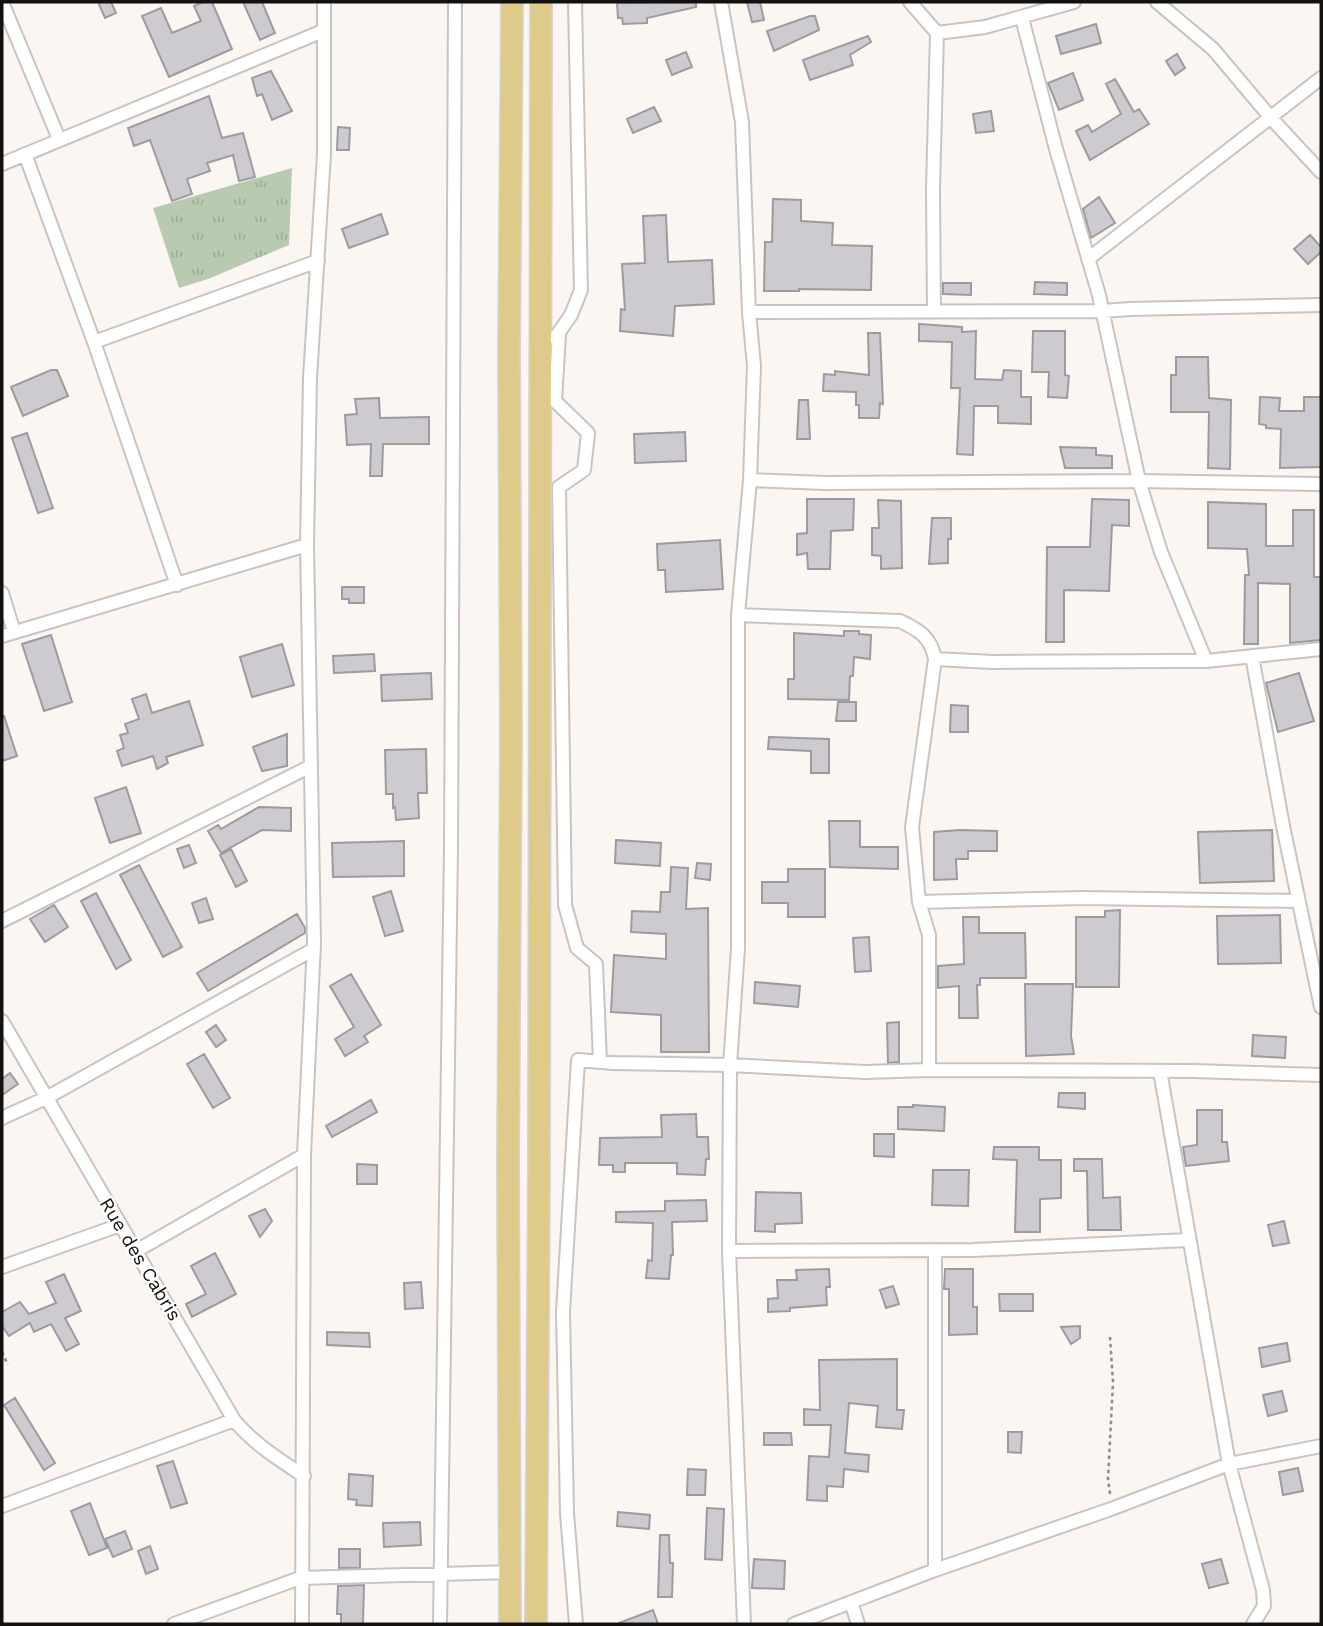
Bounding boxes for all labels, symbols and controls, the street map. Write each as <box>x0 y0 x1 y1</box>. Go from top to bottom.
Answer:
street label: Rue des Cabris <box>95 1194 186 1325</box>

